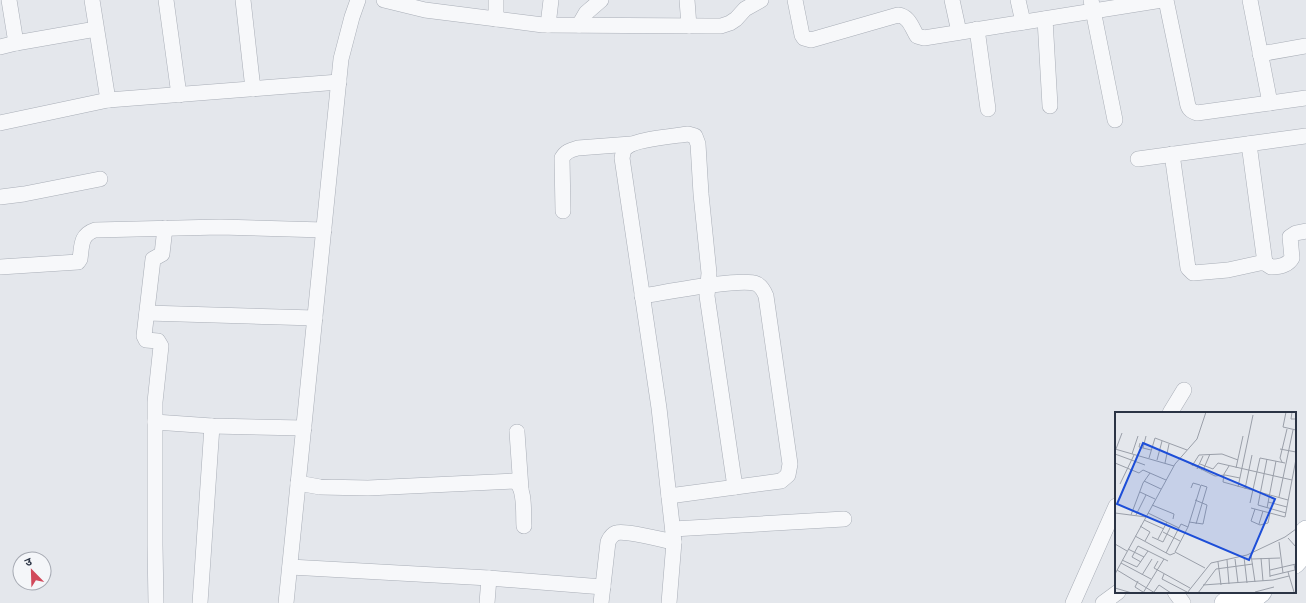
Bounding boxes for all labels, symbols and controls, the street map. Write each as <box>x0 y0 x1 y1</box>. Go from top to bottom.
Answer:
inset map <box>1115 412 1296 593</box>
north arrow <box>12 551 52 591</box>
text: उ <box>23 555 34 569</box>

